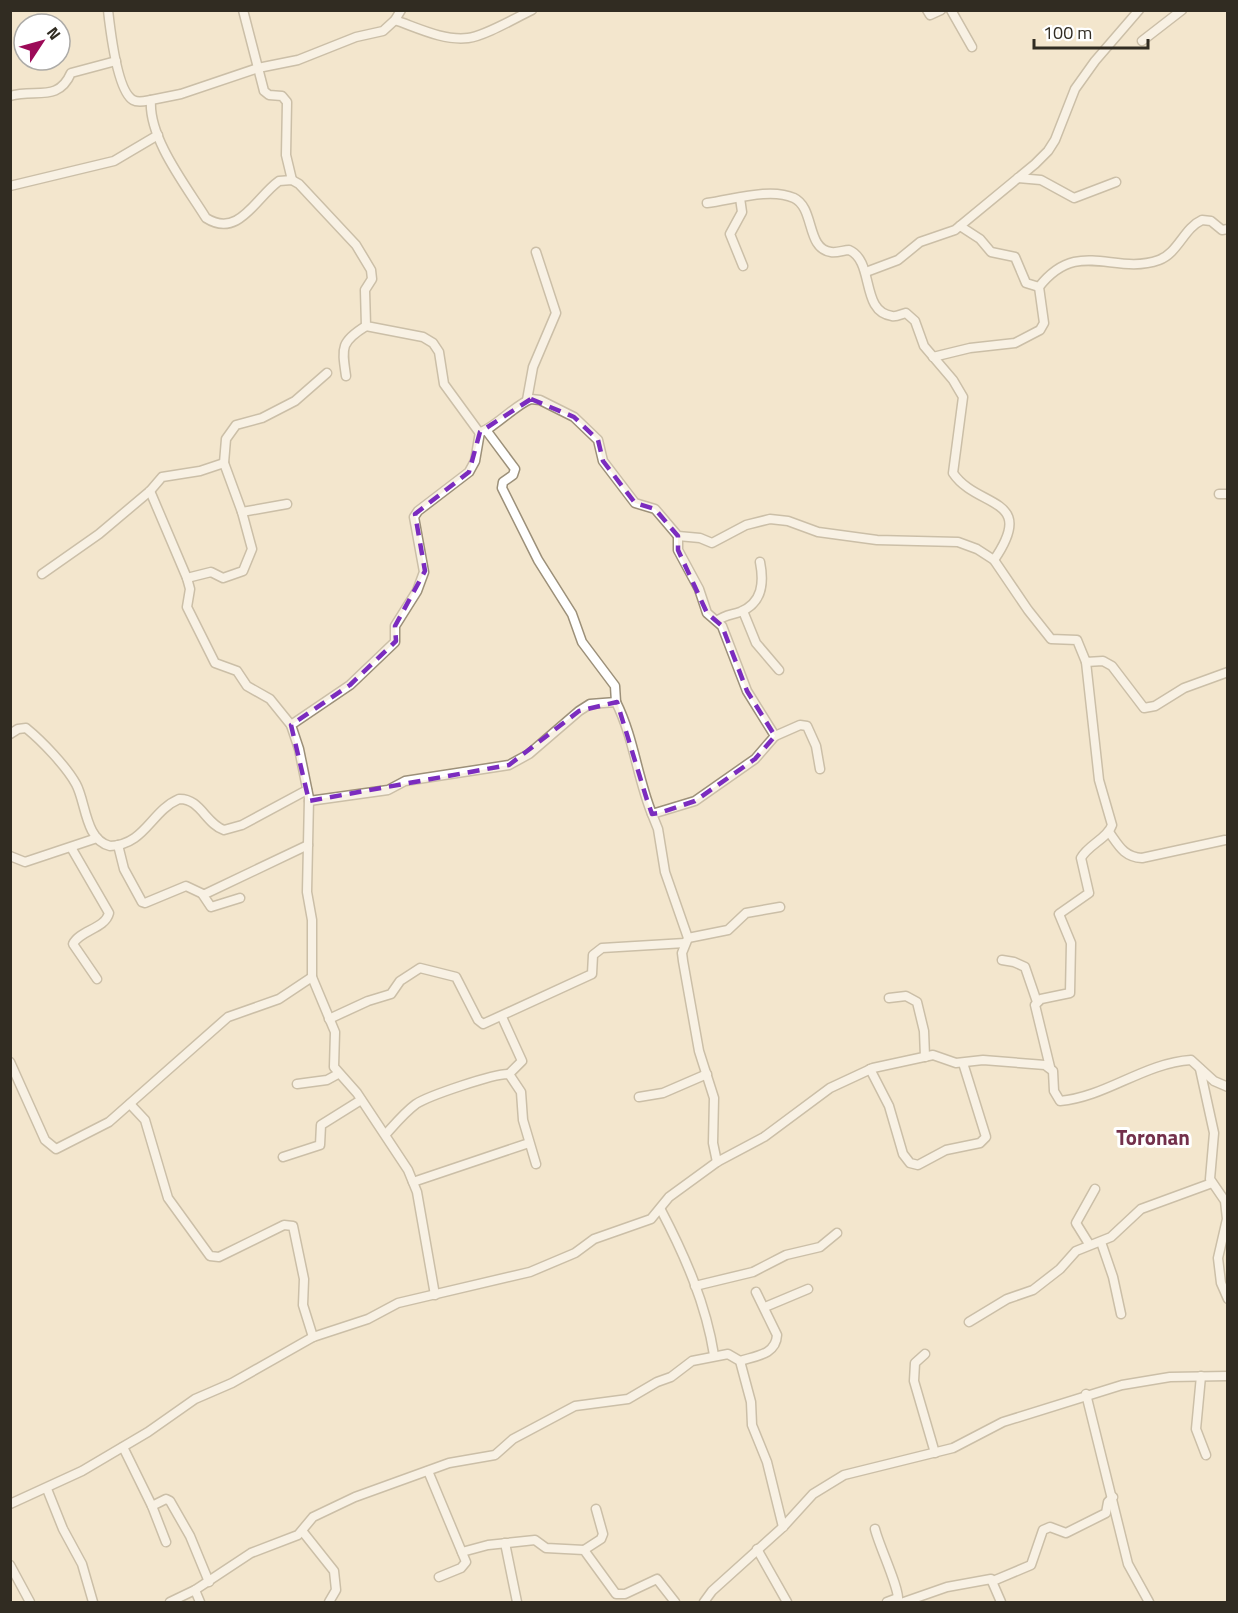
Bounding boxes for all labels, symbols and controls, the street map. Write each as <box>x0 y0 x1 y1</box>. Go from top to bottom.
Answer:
north arrow <box>12 12 72 72</box>
scale bar <box>1034 12 1148 50</box>
text: 100 m <box>1043 19 1092 46</box>
text: N <box>41 22 67 45</box>
district label: Toronan <box>1116 1121 1190 1153</box>

